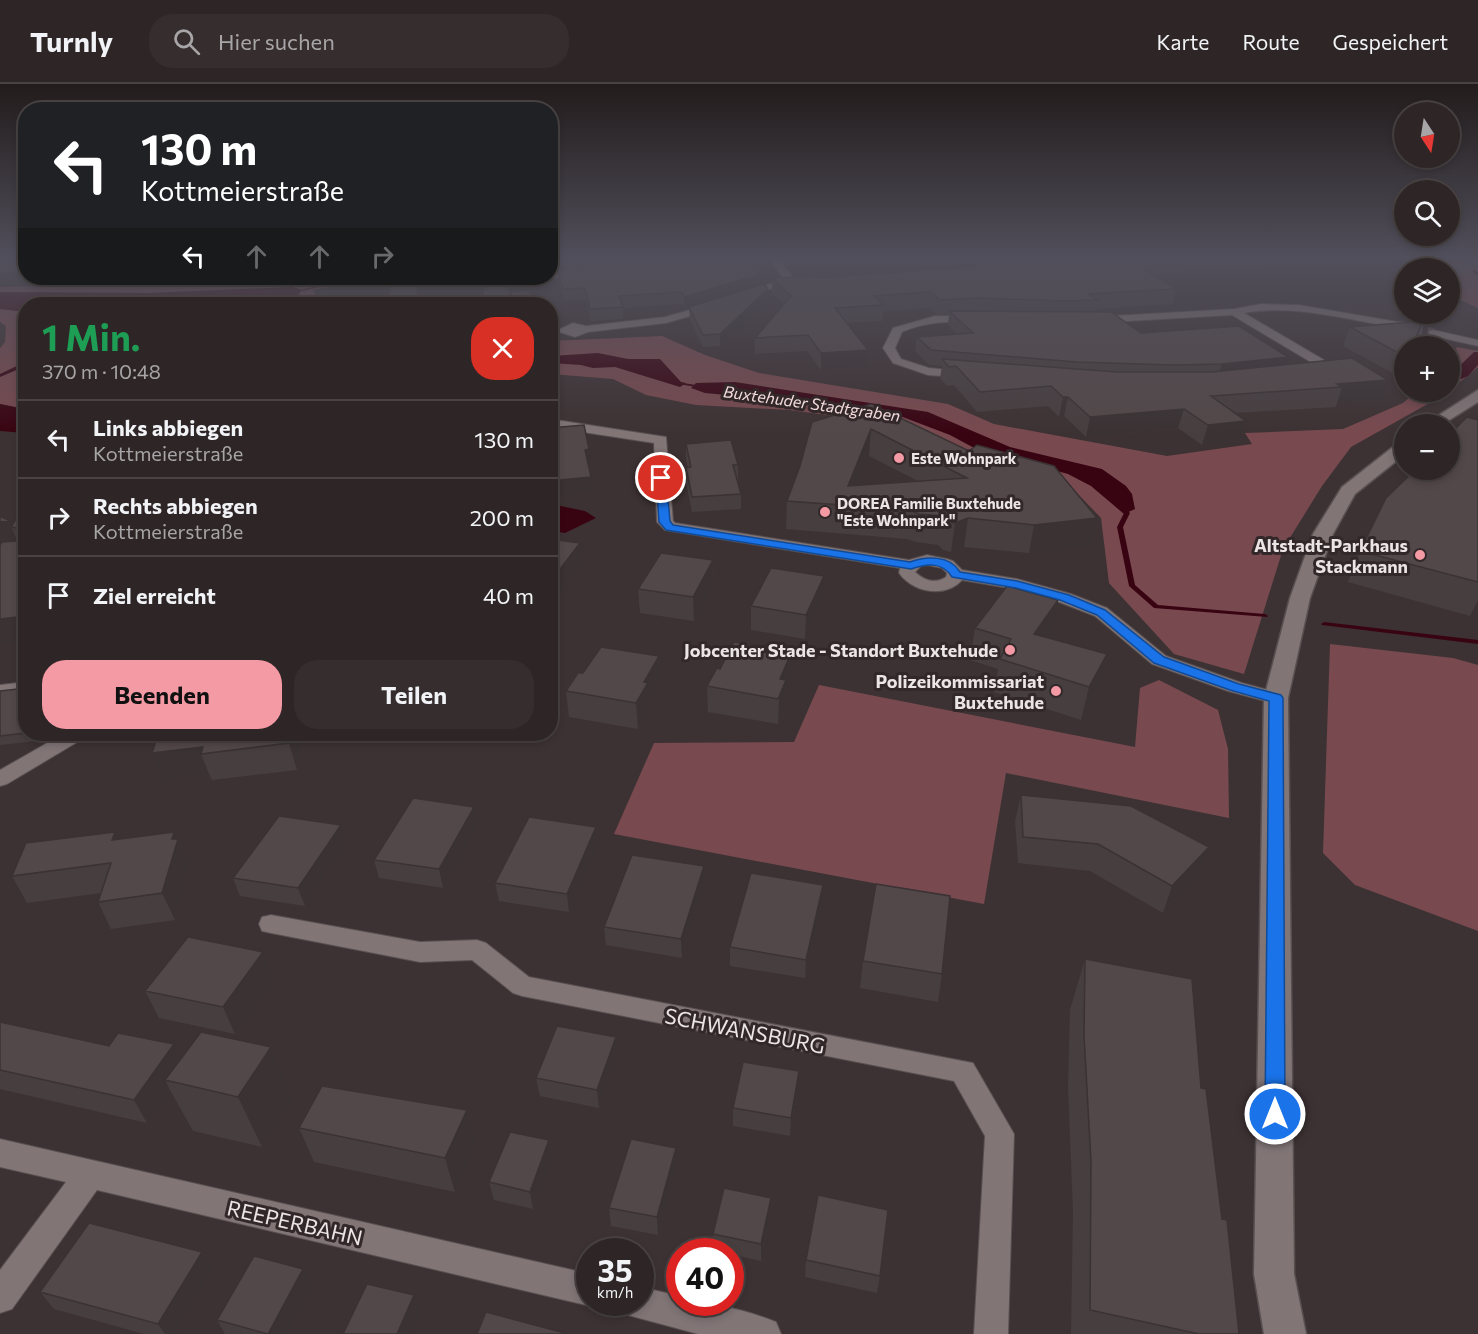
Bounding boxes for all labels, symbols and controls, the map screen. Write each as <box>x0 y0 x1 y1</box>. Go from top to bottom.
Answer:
search box <box>149 14 569 68</box>
text: Turnly <box>30 24 113 58</box>
icon: search <box>170 25 203 58</box>
text: Hier suchen <box>218 28 335 55</box>
text: Karte <box>1156 29 1209 54</box>
text: Route <box>1242 29 1300 54</box>
text: Gespeichert <box>1333 29 1448 54</box>
north arrow <box>1394 102 1460 168</box>
map controls <box>1394 102 1460 480</box>
text: 130 m <box>141 122 257 174</box>
icon: left <box>42 126 120 204</box>
text: Kottmeierstraße <box>141 174 344 207</box>
button: search <box>1394 180 1460 246</box>
icon: left <box>177 240 210 273</box>
icon: ahead <box>240 240 273 273</box>
icon: ahead <box>303 240 336 273</box>
icon: right <box>366 240 399 273</box>
button: layers <box>1394 258 1460 324</box>
text: 1 Min. <box>42 314 140 358</box>
button: close <box>471 317 534 380</box>
button: + <box>1394 336 1460 402</box>
text: 370 m · 10:48 <box>42 359 161 383</box>
water label: Buxtehuder Stadtgraben <box>722 381 902 425</box>
text: Links abbiegen <box>93 414 243 441</box>
button: − <box>1394 414 1460 480</box>
icon: left <box>42 423 75 456</box>
text: 130 m <box>474 426 534 453</box>
text: Kottmeierstraße <box>93 441 243 465</box>
place label: Este Wohnpark <box>911 449 1017 467</box>
marker: Este Wohnpark <box>892 451 906 465</box>
pin <box>635 452 686 503</box>
icon: arrive <box>644 461 677 494</box>
text: Rechts abbiegen <box>93 492 258 519</box>
place label: DOREA Familie Buxtehude "Este Wohnpark" <box>837 494 1021 529</box>
icon: right <box>42 501 75 534</box>
text: 200 m <box>470 504 534 531</box>
marker: DOREA Familie Buxtehude "Este Wohnpark" <box>818 505 832 519</box>
text: Kottmeierstraße <box>93 519 243 543</box>
place label: Altstadt-Parkhaus Stackmann <box>1254 534 1408 577</box>
marker: Altstadt-Parkhaus Stackmann <box>1413 548 1427 562</box>
icon: arrive <box>42 579 75 612</box>
text: Ziel erreicht <box>93 582 216 609</box>
text: 40 m <box>483 582 534 609</box>
place label: Jobcenter Stade - Standort Buxtehude <box>684 639 998 661</box>
marker: Jobcenter Stade - Standort Buxtehude <box>1003 643 1017 657</box>
button: Beenden <box>42 660 282 729</box>
button: Teilen <box>294 660 534 729</box>
place label: Polizeikommissariat Buxtehude <box>875 670 1044 713</box>
marker: Polizeikommissariat Buxtehude <box>1049 684 1063 698</box>
street label: SCHWANSBURG <box>663 1002 827 1058</box>
position arrow <box>1243 1082 1307 1146</box>
street label: REEPERBAHN <box>225 1194 365 1250</box>
speed limit sign: 40 <box>666 1238 744 1316</box>
text: 35 <box>598 1251 632 1288</box>
text: km/h <box>597 1283 633 1301</box>

